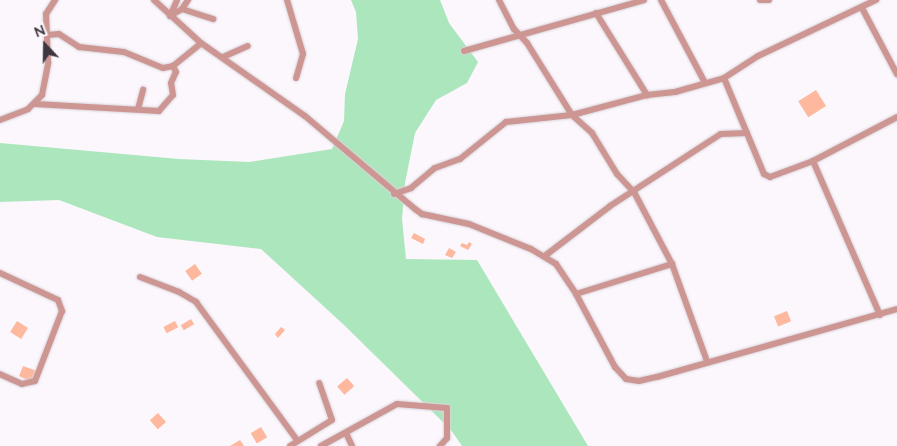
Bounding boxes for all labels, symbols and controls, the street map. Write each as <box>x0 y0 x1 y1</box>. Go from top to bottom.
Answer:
north arrow <box>20 20 70 70</box>
text: N <box>31 21 48 41</box>

